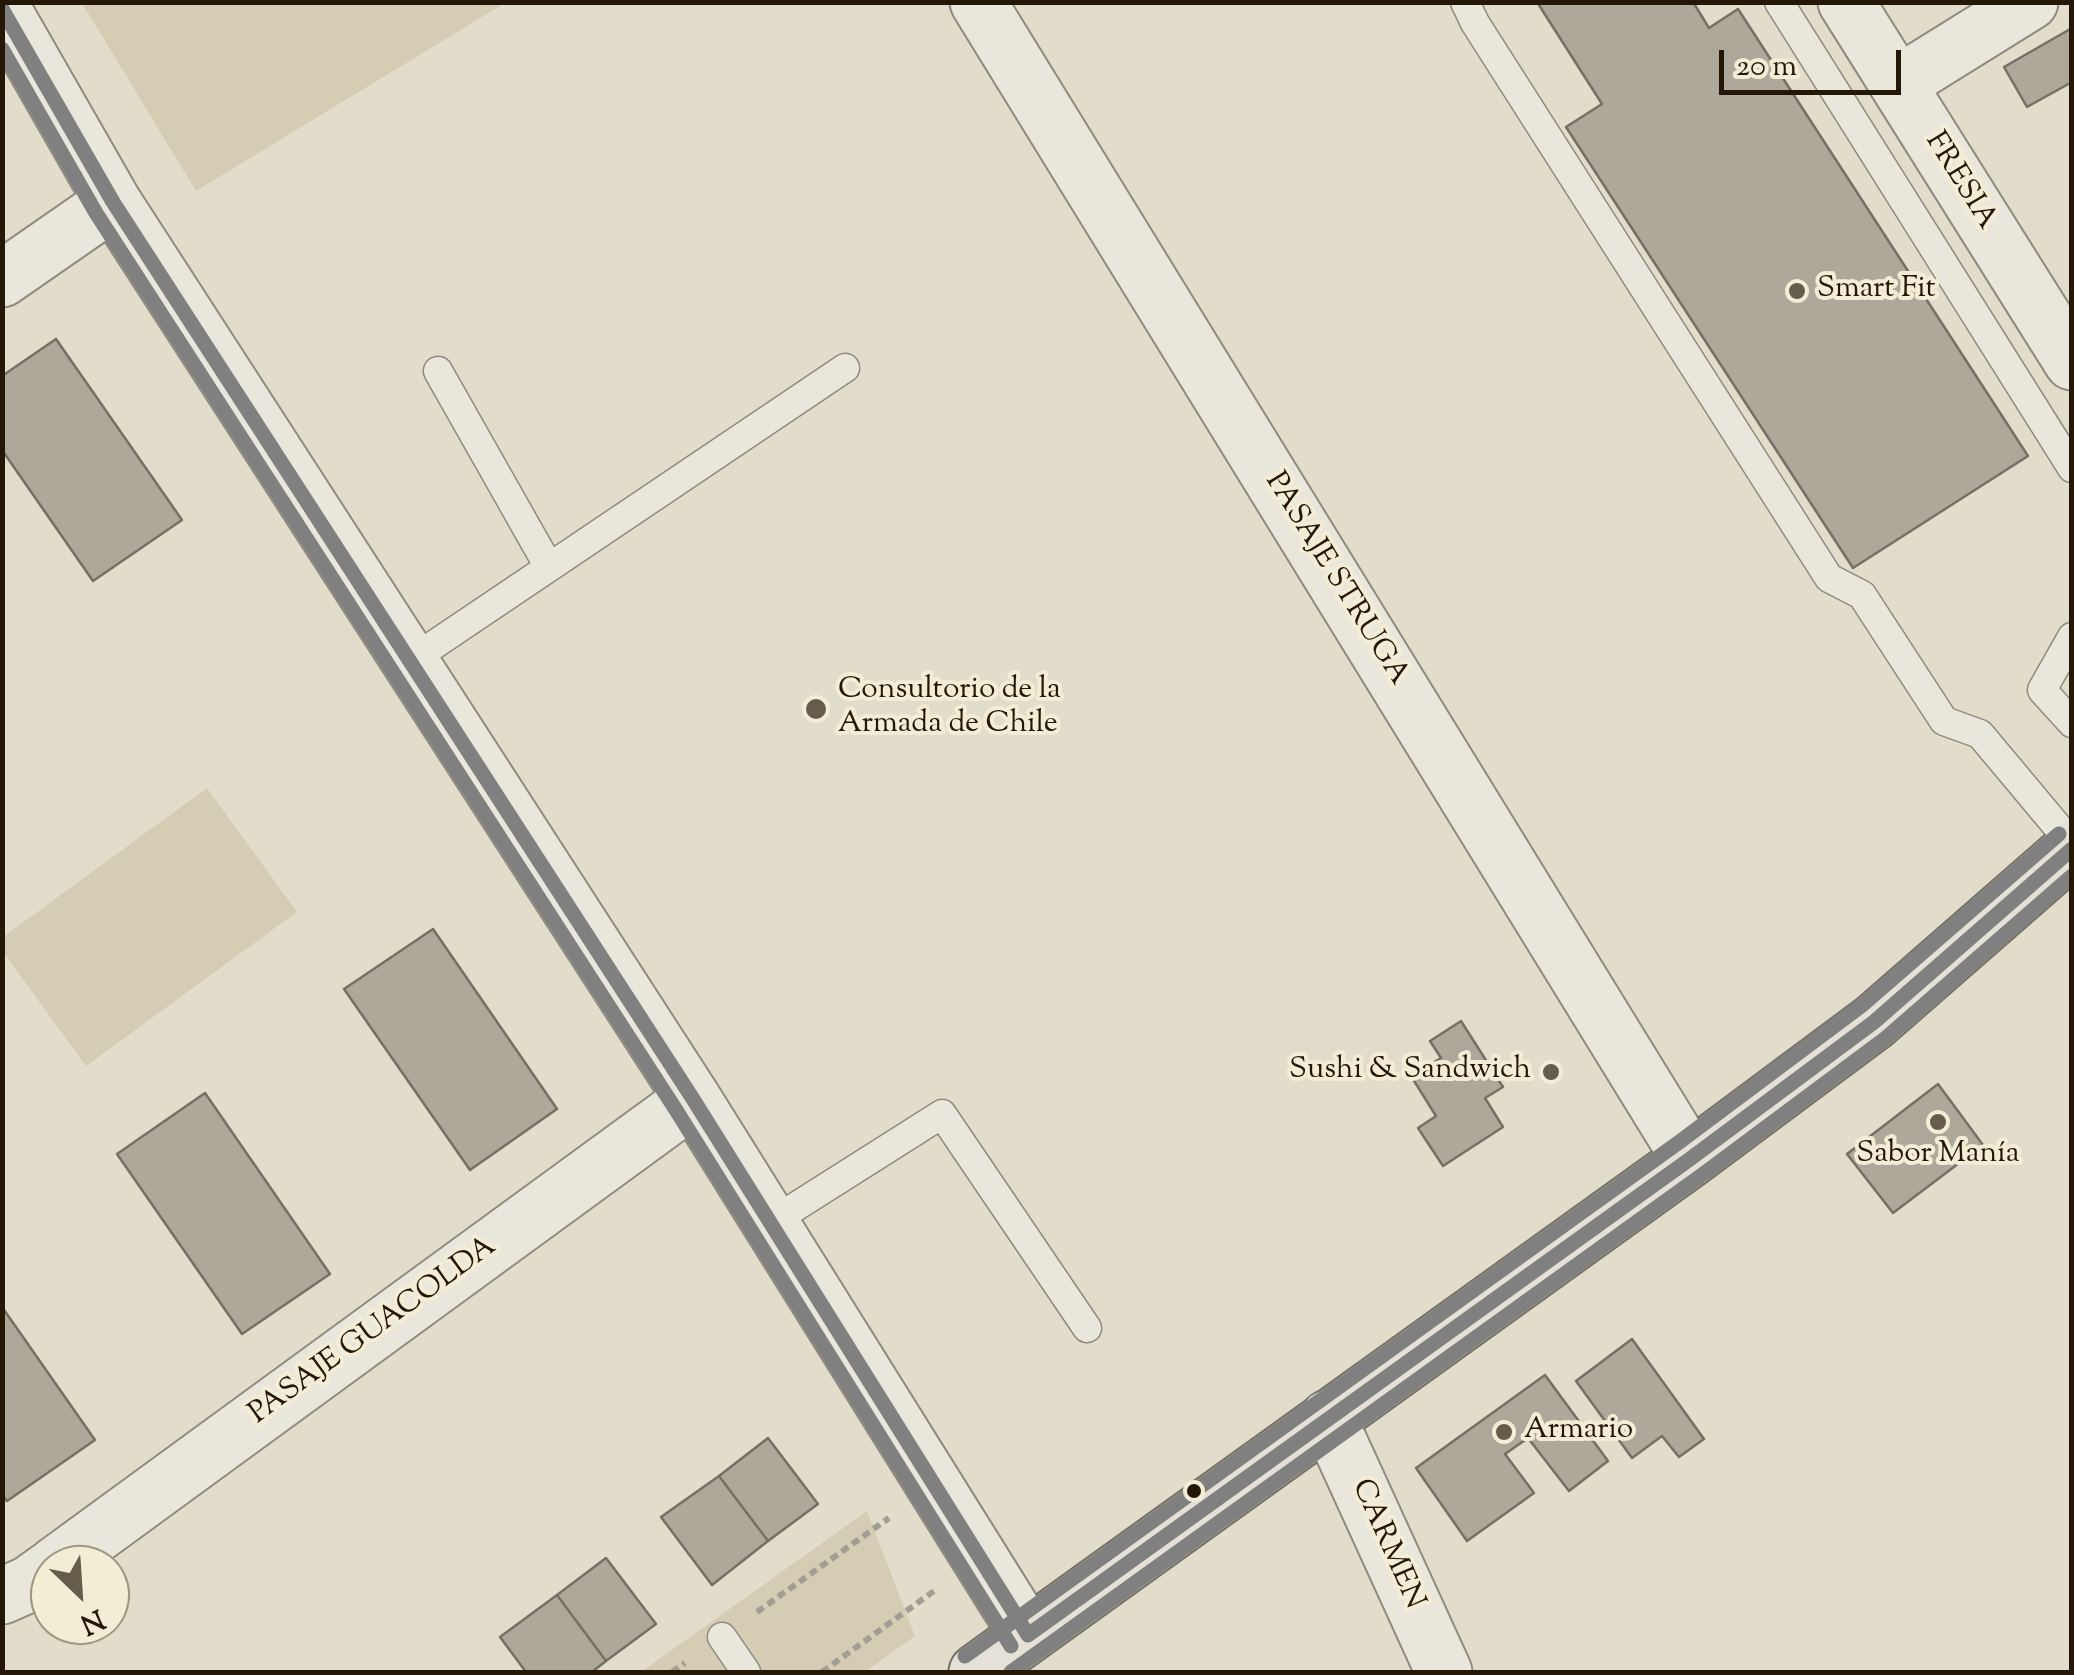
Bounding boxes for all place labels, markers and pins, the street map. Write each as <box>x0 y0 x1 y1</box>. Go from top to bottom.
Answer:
place label: Smart Fit <box>1817 273 1936 309</box>
marker: Smart Fit <box>1786 280 1808 302</box>
place label: Consultorio de la Armada de Chile <box>838 674 1061 744</box>
marker: Consultorio de la Armada de Chile <box>803 696 829 722</box>
place label: Sushi & Sandwich <box>1289 1054 1531 1090</box>
marker: Sushi & Sandwich <box>1540 1061 1562 1083</box>
marker: Sabor Manía <box>1927 1111 1949 1133</box>
place label: Sabor Manía <box>1856 1138 2020 1174</box>
place label: Armario <box>1524 1414 1633 1450</box>
marker: Armario <box>1493 1421 1515 1443</box>
unlabelled marker <box>1184 1481 1204 1501</box>

